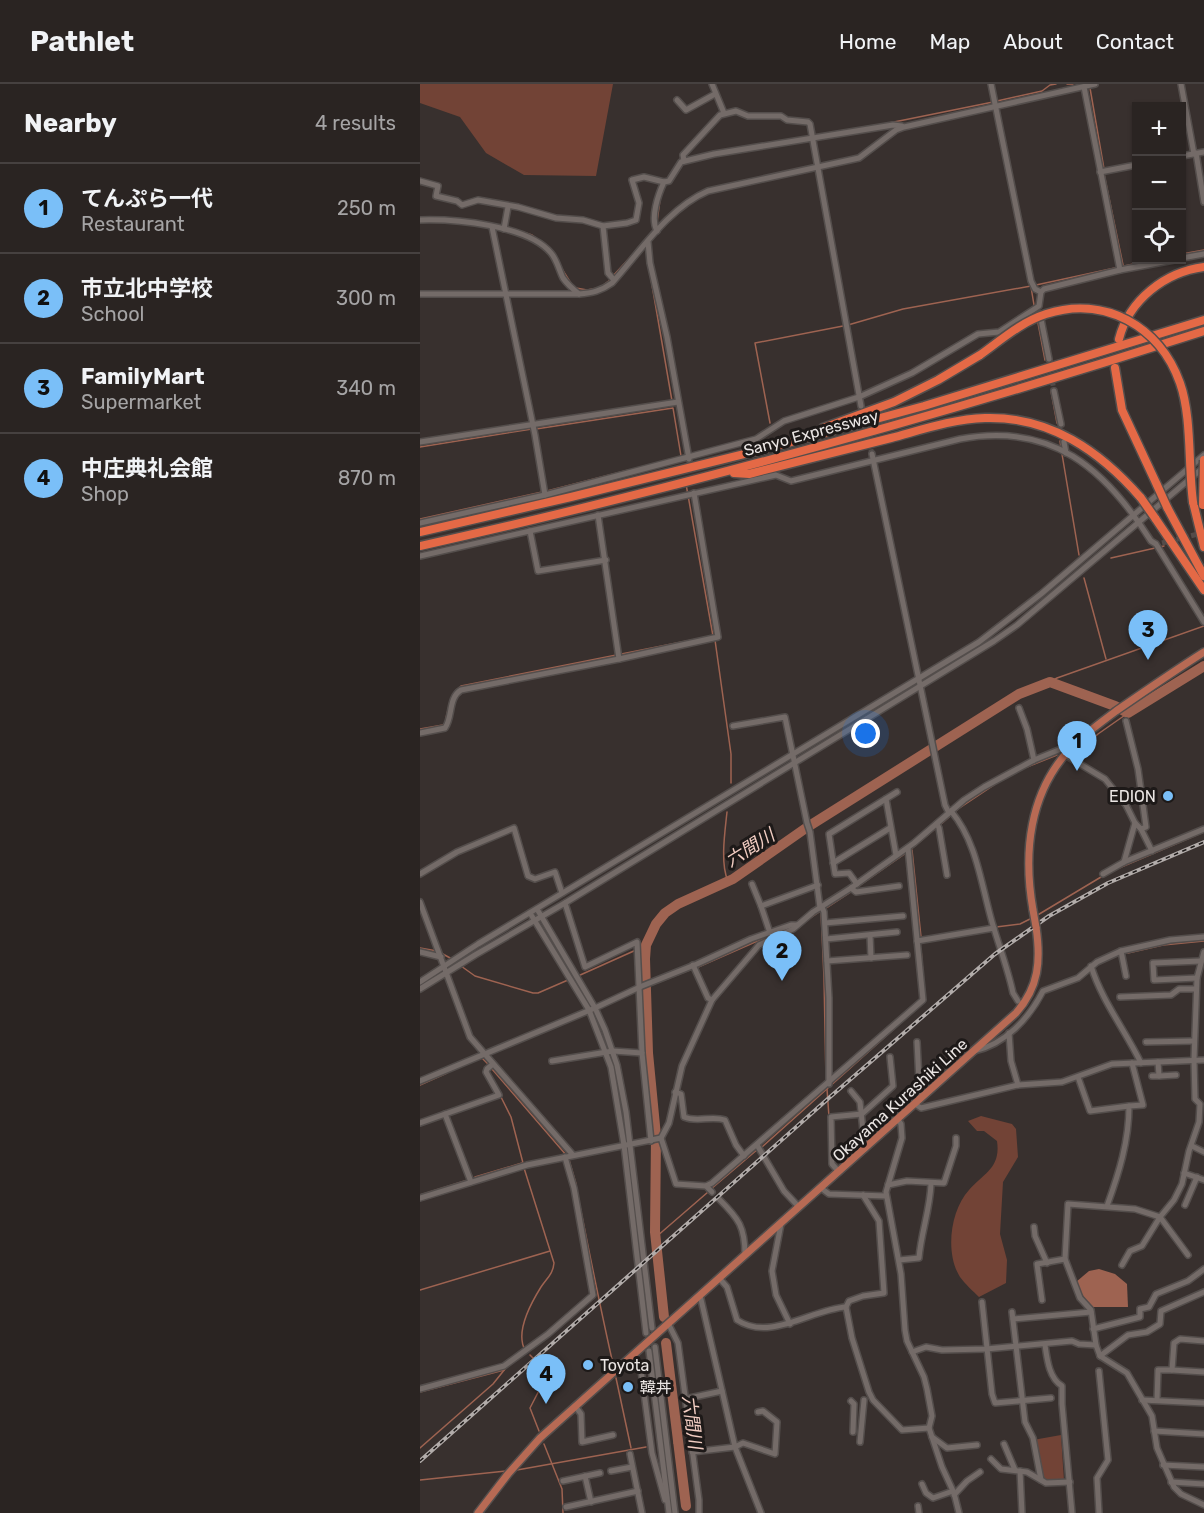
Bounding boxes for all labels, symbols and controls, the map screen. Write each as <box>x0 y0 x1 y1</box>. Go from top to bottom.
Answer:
text: Pathlet <box>30 25 134 58</box>
text: Home <box>839 29 896 54</box>
text: Map <box>929 29 970 54</box>
text: About <box>1003 29 1063 54</box>
text: Contact <box>1096 29 1174 54</box>
map controls <box>1132 102 1186 264</box>
button: + <box>1132 102 1186 156</box>
text: Nearby <box>24 108 117 139</box>
text: 4 results <box>315 111 396 135</box>
button: − <box>1132 156 1186 210</box>
text: てんぷら一代 <box>81 185 213 212</box>
text: 1 <box>39 196 48 220</box>
text: 250 m <box>337 196 396 220</box>
button: locate <box>1132 210 1186 264</box>
text: Restaurant <box>81 212 185 236</box>
text: 市立北中学校 <box>81 275 213 302</box>
text: 2 <box>37 286 50 310</box>
text: 300 m <box>336 286 396 310</box>
text: School <box>81 302 144 326</box>
text: FamilyMart <box>81 363 204 390</box>
text: 3 <box>37 376 50 400</box>
text: 340 m <box>336 376 396 400</box>
text: Supermarket <box>81 390 201 414</box>
street label: Sanyo Expressway <box>742 406 881 460</box>
text: 中庄典礼会館 <box>81 455 213 482</box>
text: 4 <box>37 466 50 490</box>
text: 870 m <box>338 466 396 490</box>
text: Shop <box>81 482 129 506</box>
pin: 3 <box>1128 610 1168 660</box>
your location <box>851 719 880 748</box>
pin: 1 <box>1058 722 1096 771</box>
place label: EDION <box>1109 787 1156 806</box>
marker: EDION <box>1161 789 1175 803</box>
water label: 六間川 <box>721 823 780 872</box>
pin: 2 <box>762 932 802 981</box>
street label: Okayama Kurashiki Line <box>829 1034 971 1166</box>
pin: 4 <box>526 1354 566 1404</box>
place label: Toyota <box>600 1356 649 1375</box>
marker: Toyota <box>581 1358 595 1372</box>
place label: 韓丼 <box>640 1378 672 1397</box>
marker: 韓丼 <box>621 1380 635 1394</box>
water label: 六間川 <box>678 1394 706 1452</box>

